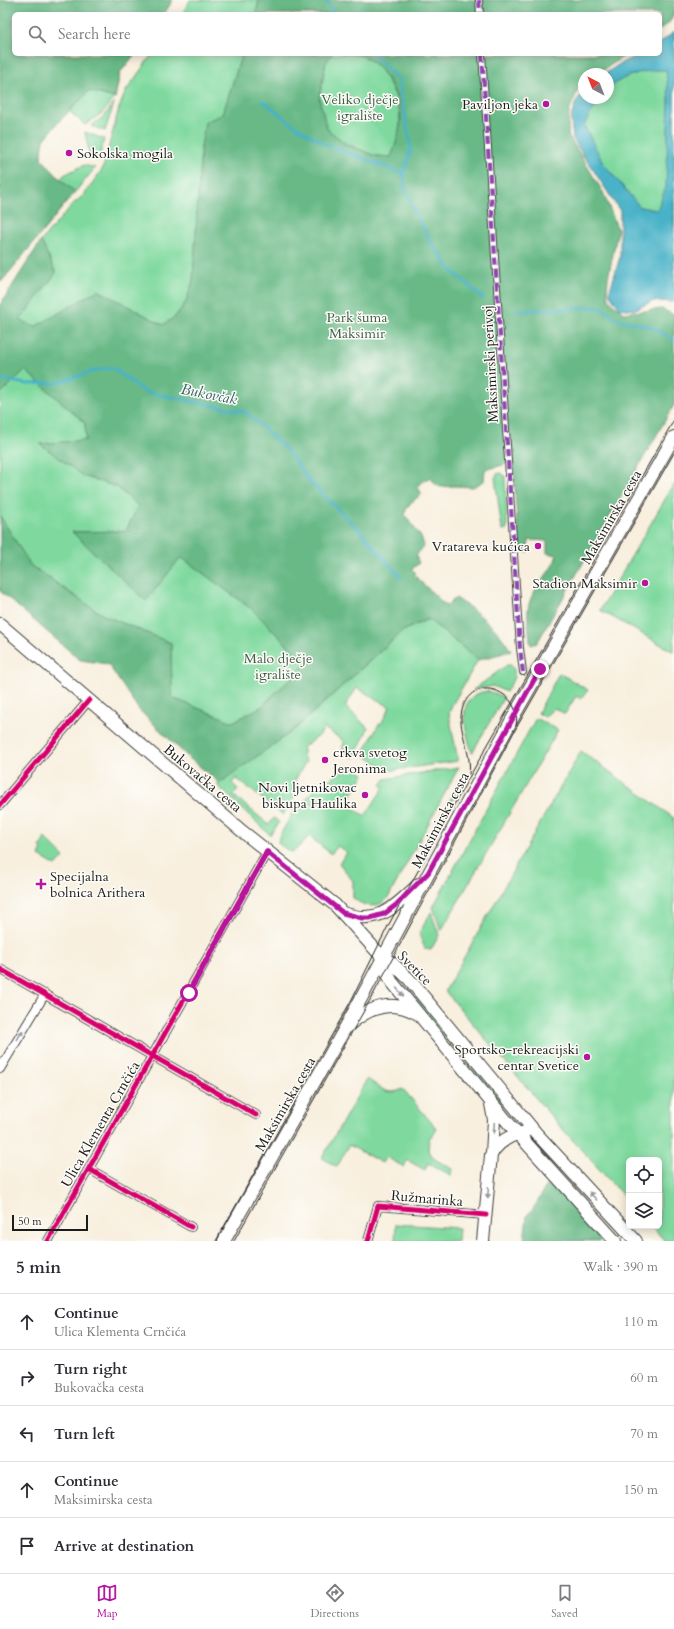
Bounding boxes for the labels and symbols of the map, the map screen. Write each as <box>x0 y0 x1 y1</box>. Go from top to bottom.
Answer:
north arrow <box>578 68 614 104</box>
park label: Veliko dječje igralište <box>321 90 399 125</box>
place label: Paviljon jeka <box>462 95 538 114</box>
marker: Paviljon jeka <box>541 99 551 109</box>
place label: Sokolska mogila <box>77 144 173 163</box>
marker: Sokolska mogila <box>64 148 74 158</box>
street label: Maksimirski perivoj <box>478 305 503 423</box>
park label: Park šuma Maksimir <box>327 308 387 343</box>
water label: Bukovčak <box>179 379 239 409</box>
street label: Maksimirska cesta <box>577 467 646 568</box>
place label: Vratareva kućica <box>432 537 530 556</box>
marker: Vratareva kućica <box>533 541 543 551</box>
place label: Stadion Maksimir <box>533 574 638 593</box>
marker: Stadion Maksimir <box>640 578 650 588</box>
park label: Malo dječje igralište <box>244 649 312 684</box>
route end <box>531 660 549 678</box>
street label: Bukovačka cesta <box>159 740 246 817</box>
place label: crkva svetog Jeronima <box>331 743 407 778</box>
marker: crkva svetog Jeronima <box>320 755 330 765</box>
street label: Maksimirska cesta <box>407 769 474 872</box>
place label: Novi ljetnikovac biskupa Haulika <box>258 778 357 813</box>
marker: Novi ljetnikovac biskupa Haulika <box>360 790 370 800</box>
place label: Specijalna bolnica Arithera <box>50 867 145 902</box>
marker: Specijalna bolnica Arithera <box>35 878 47 890</box>
street label: Svetice <box>393 947 436 990</box>
route start <box>180 984 198 1002</box>
one-way arrow <box>396 987 405 997</box>
one-way arrow <box>16 1030 24 1040</box>
place label: Sportsko-rekreacijski centar Svetice <box>455 1040 579 1075</box>
marker: Sportsko-rekreacijski centar Svetice <box>582 1052 592 1062</box>
street label: Maksimirska cesta <box>251 1054 320 1155</box>
street label: Ulica Klementa Crnčića <box>57 1058 144 1191</box>
one-way arrow <box>490 1122 497 1135</box>
street label: Ružmarinka <box>390 1186 464 1211</box>
one-way arrow <box>484 1187 491 1199</box>
one-way arrow <box>588 1191 598 1201</box>
scale bar <box>12 1213 88 1232</box>

